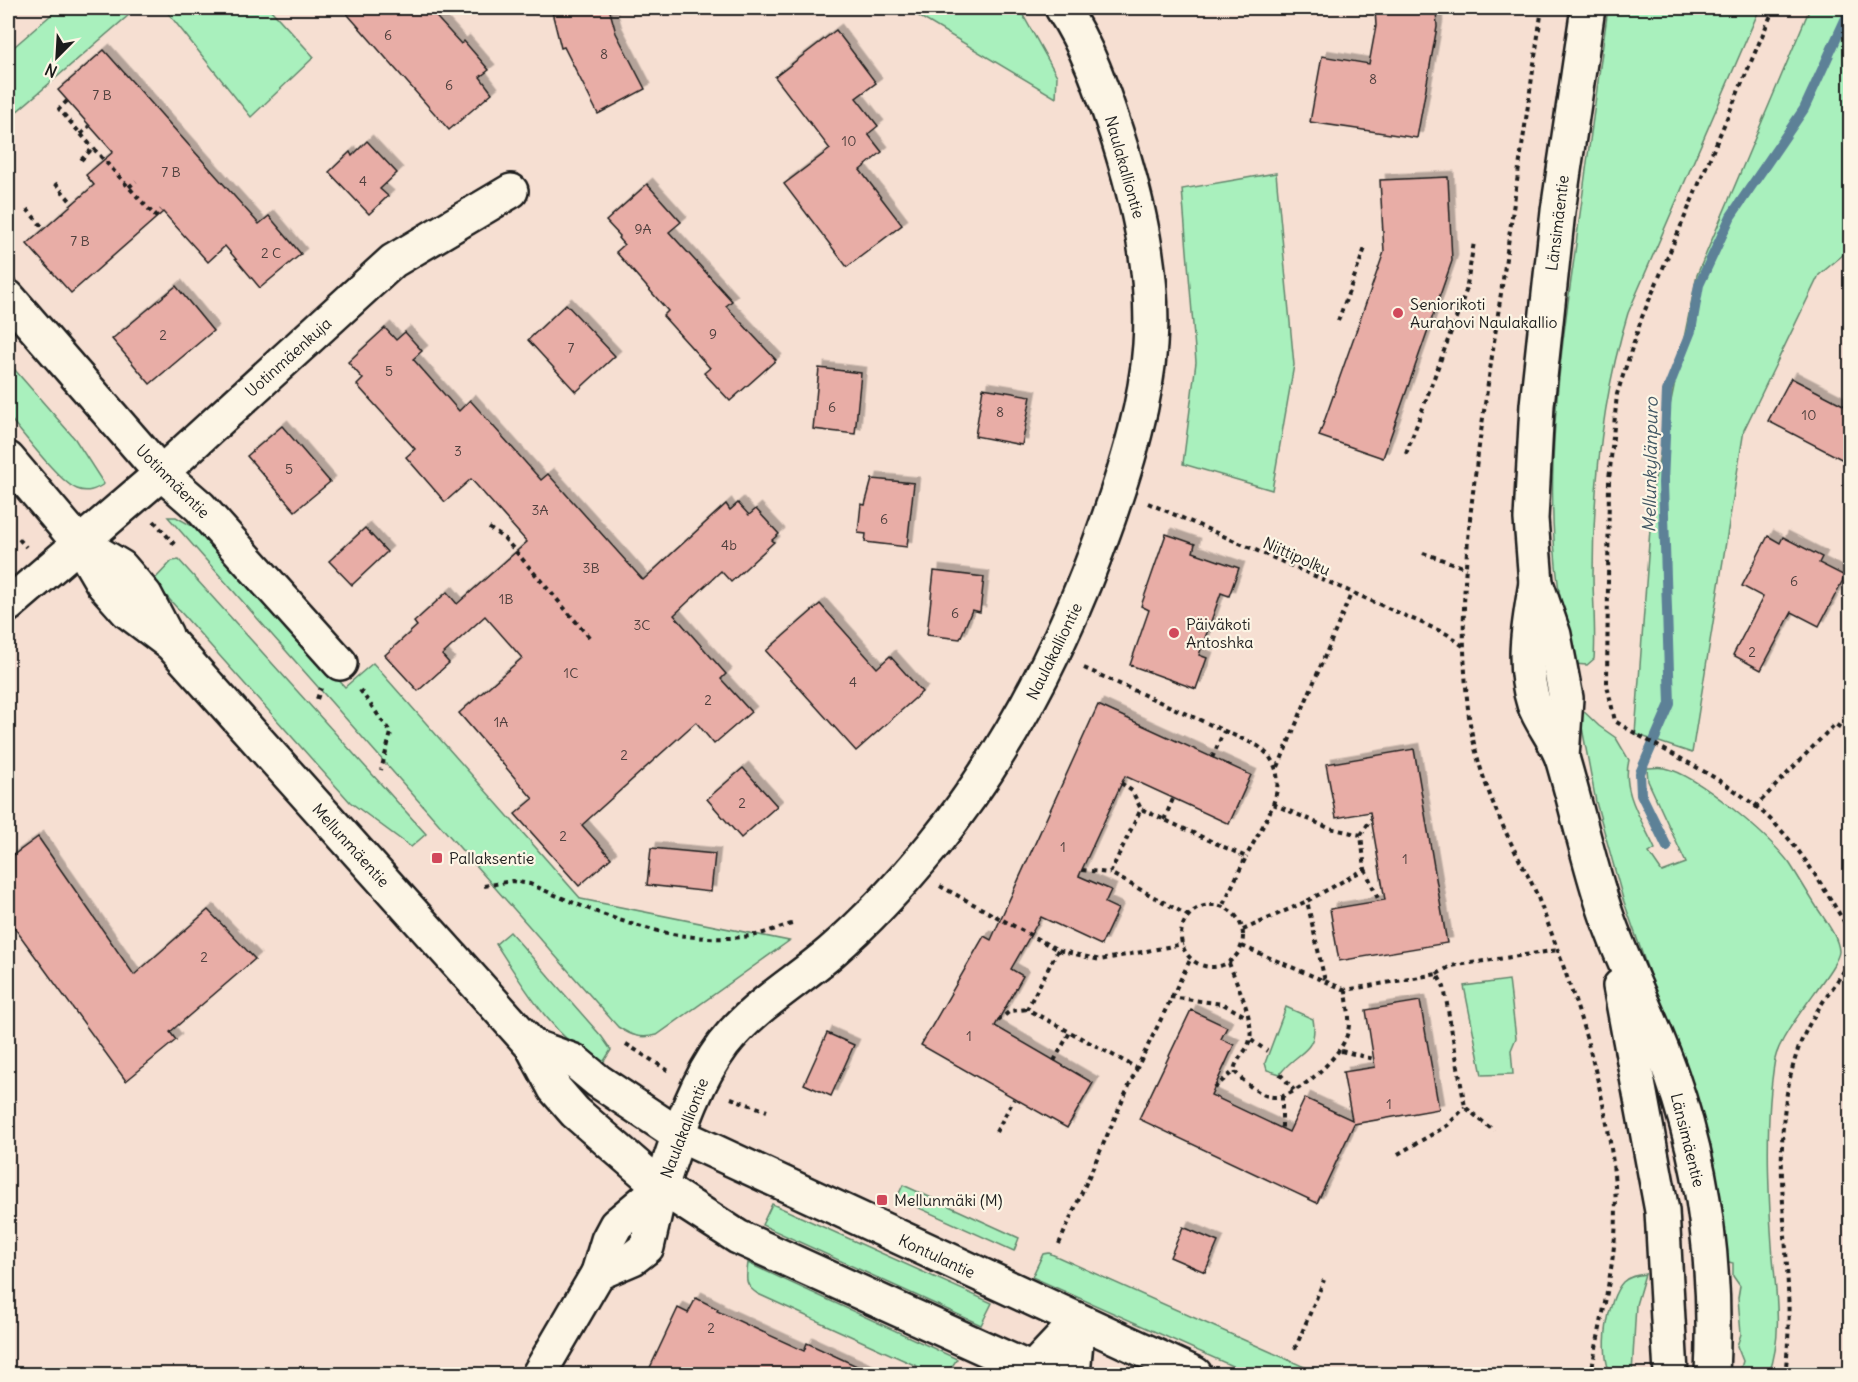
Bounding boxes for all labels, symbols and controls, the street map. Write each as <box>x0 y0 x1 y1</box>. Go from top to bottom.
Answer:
house number: 6 <box>384 26 392 44</box>
north arrow <box>27 27 87 87</box>
house number: 8 <box>600 45 608 63</box>
text: N <box>42 59 60 82</box>
house number: 8 <box>1369 70 1377 88</box>
house number: 6 <box>445 76 453 94</box>
house number: 7 B <box>92 86 112 104</box>
street label: Naulakalliontie <box>1101 113 1149 221</box>
house number: 10 <box>842 132 856 150</box>
house number: 7 B <box>161 163 181 181</box>
house number: 4 <box>359 172 367 190</box>
street label: Länsimäentie <box>1541 174 1573 272</box>
house number: 9A <box>634 220 652 238</box>
house number: 7 B <box>70 232 90 250</box>
house number: 2 C <box>261 244 281 262</box>
place label: Seniorikoti Aurahovi Naulakallio <box>1410 294 1557 332</box>
marker: Seniorikoti Aurahovi Naulakallio <box>1391 306 1405 320</box>
street label: Uotinmäenkuja <box>241 313 335 401</box>
house number: 9 <box>709 325 717 343</box>
house number: 2 <box>159 326 167 344</box>
house number: 7 <box>568 339 575 357</box>
house number: 5 <box>385 362 393 380</box>
water label: Mellunkylänpuro <box>1637 396 1663 533</box>
house number: 6 <box>828 398 836 416</box>
house number: 8 <box>996 403 1004 421</box>
house number: 10 <box>1802 406 1816 424</box>
street label: Uotinmäentie <box>132 440 214 522</box>
house number: 3 <box>454 442 462 460</box>
house number: 5 <box>285 460 293 478</box>
house number: 3A <box>532 501 548 519</box>
house number: 6 <box>880 510 888 528</box>
street label: Niittipolku <box>1260 532 1334 580</box>
house number: 4b <box>721 536 737 554</box>
house number: 3B <box>582 559 600 577</box>
house number: 6 <box>1790 572 1798 590</box>
house number: 1B <box>499 590 513 608</box>
street label: Naulakalliontie <box>1022 599 1086 703</box>
house number: 6 <box>951 604 959 622</box>
place label: Päiväkoti Antoshka <box>1186 614 1253 652</box>
house number: 3C <box>633 616 651 634</box>
marker: Päiväkoti Antoshka <box>1167 626 1181 640</box>
house number: 2 <box>1748 643 1756 661</box>
house number: 1C <box>564 664 578 682</box>
house number: 4 <box>849 673 857 691</box>
house number: 2 <box>704 691 712 709</box>
house number: 1A <box>494 713 508 731</box>
house number: 2 <box>620 746 628 764</box>
house number: 2 <box>738 794 746 812</box>
street label: Mellunmäentie <box>308 799 394 891</box>
house number: 2 <box>559 827 567 845</box>
house number: 1 <box>1060 838 1066 856</box>
place label: Pallaksentie <box>449 848 534 868</box>
house number: 1 <box>1402 850 1408 868</box>
marker: Pallaksentie <box>430 851 444 865</box>
house number: 2 <box>200 948 208 966</box>
house number: 1 <box>966 1027 972 1045</box>
street label: Naulakalliontie <box>656 1075 712 1181</box>
street label: Länsimäentie <box>1667 1091 1709 1189</box>
house number: 1 <box>1386 1095 1392 1113</box>
place label: Mellunmäki (M) <box>894 1190 1003 1210</box>
marker: Mellunmäki (M) <box>875 1193 889 1207</box>
street label: Kontulantie <box>896 1230 978 1282</box>
house number: 2 <box>707 1319 715 1337</box>

